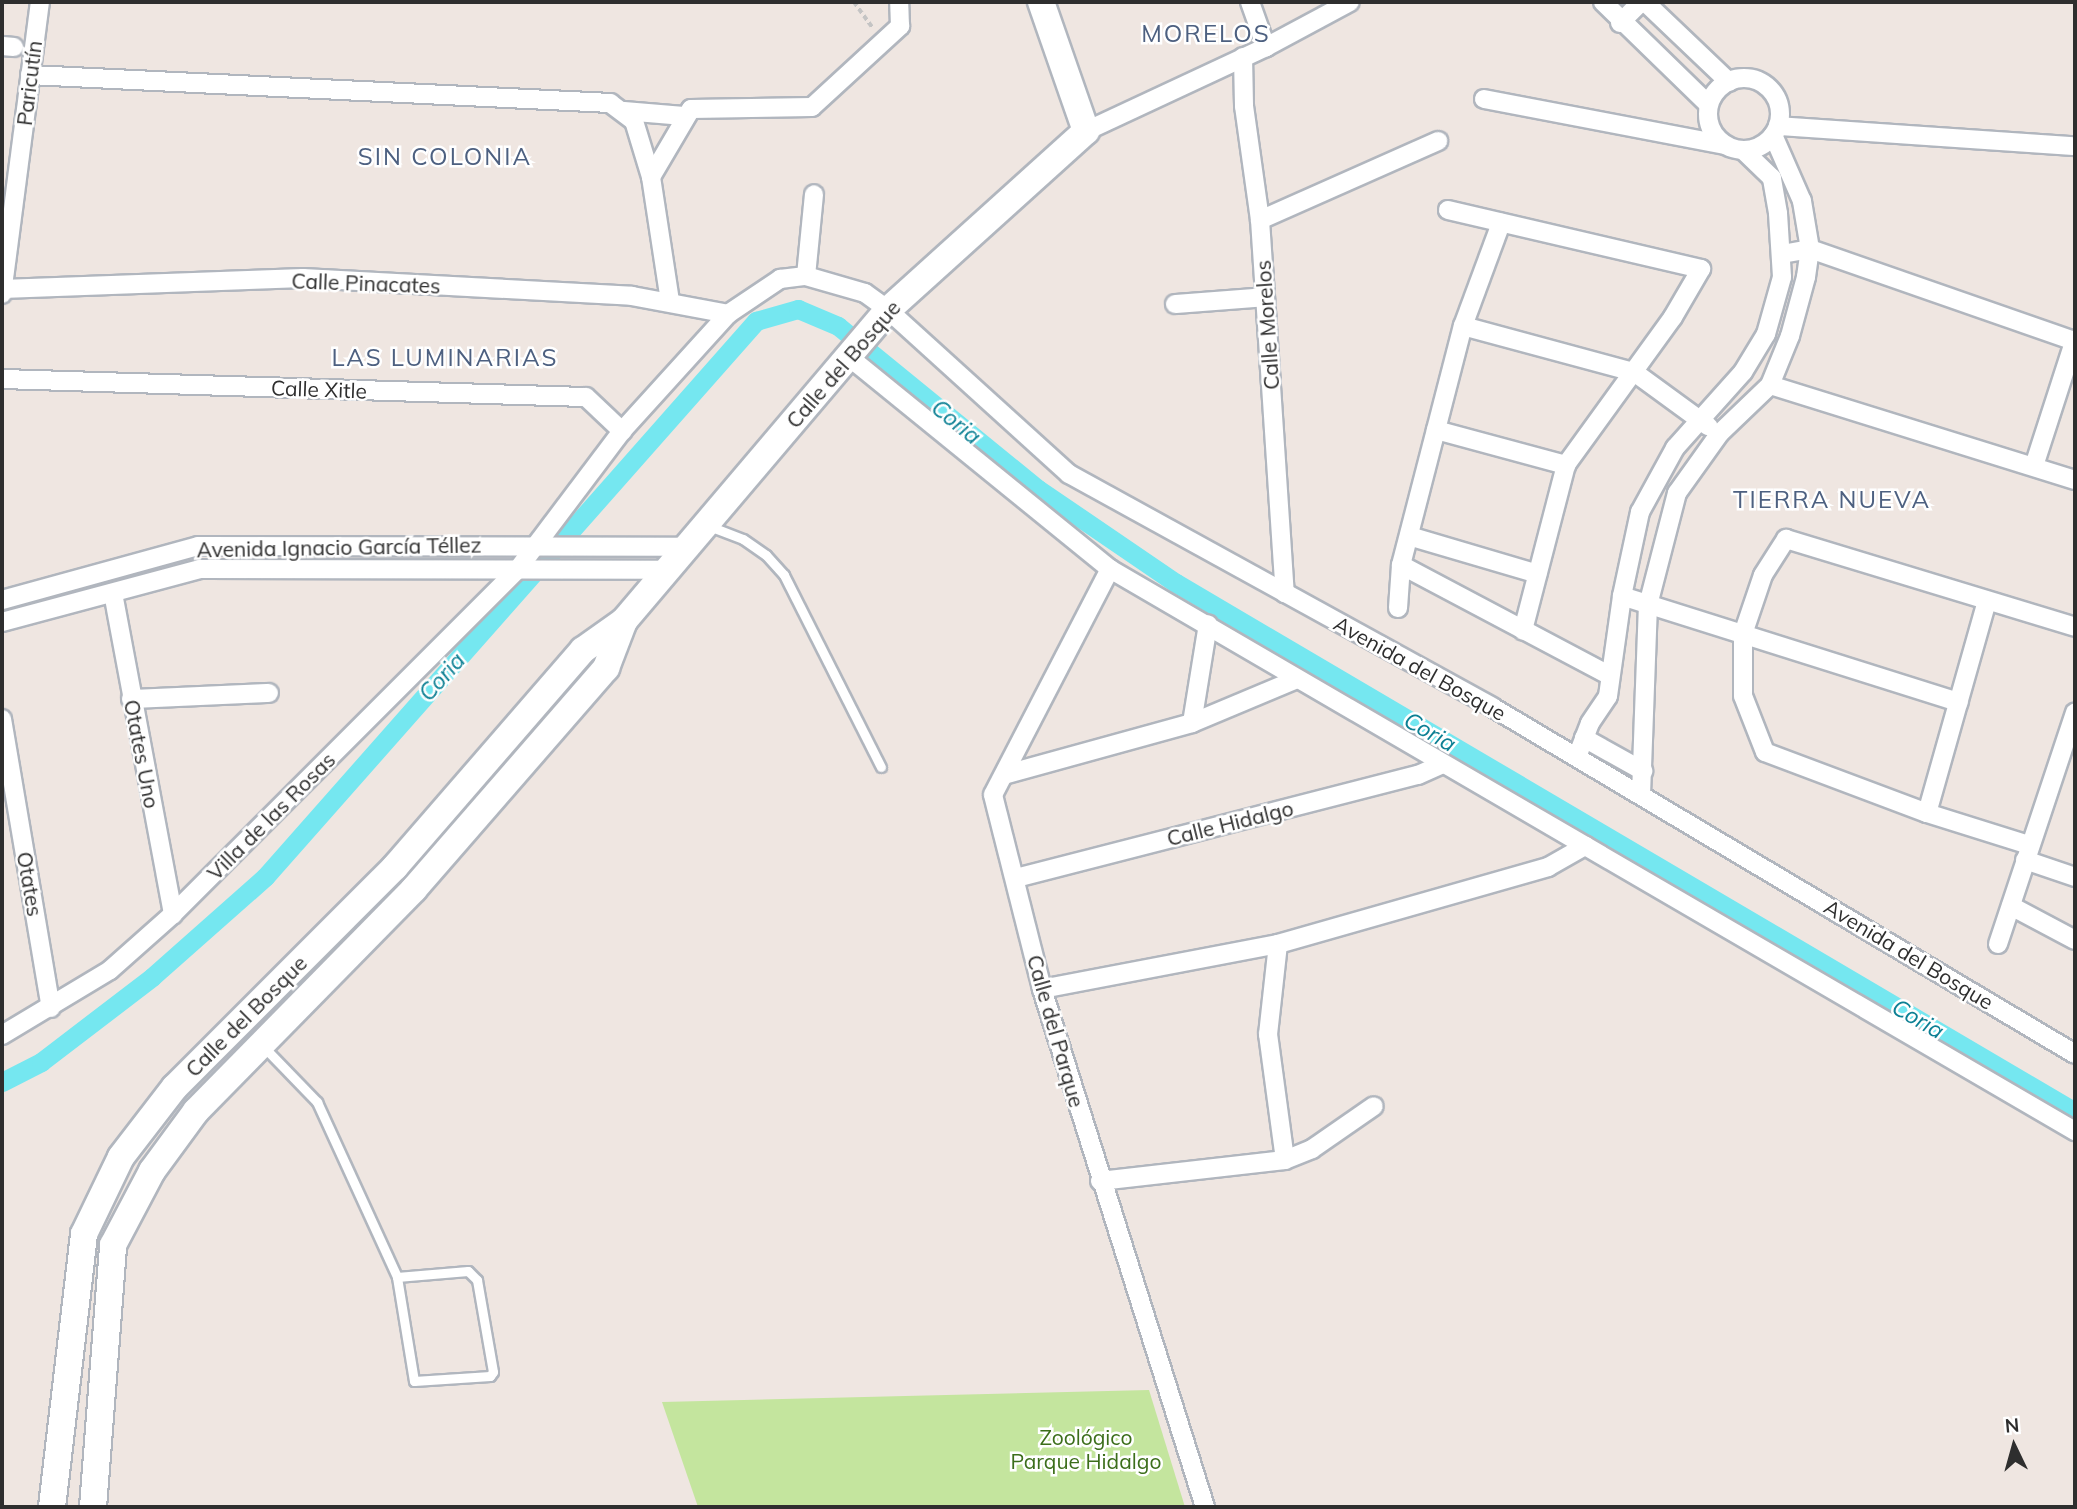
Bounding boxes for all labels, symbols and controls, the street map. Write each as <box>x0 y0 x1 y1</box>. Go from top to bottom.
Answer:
district label: MORELOS <box>1142 20 1270 48</box>
street label: Paricutín <box>11 39 47 127</box>
district label: SIN COLONIA <box>359 143 531 171</box>
street label: Calle Morelos <box>1250 259 1284 391</box>
street label: Calle Pinacates <box>291 268 441 298</box>
street label: Calle del Bosque <box>781 295 905 433</box>
district label: LAS LUMINARIAS <box>333 344 557 372</box>
street label: Calle Xitle <box>271 375 367 403</box>
water label: Coria <box>926 394 986 450</box>
district label: TIERRA NUEVA <box>1734 486 1930 514</box>
street label: Avenida Ignacio García Téllez <box>196 532 482 562</box>
street label: Avenida del Bosque <box>1330 610 1510 726</box>
water label: Coria <box>413 647 471 707</box>
street label: Otates Uno <box>119 697 165 811</box>
water label: Coria <box>1399 706 1461 758</box>
street label: Villa de las Rosas <box>202 747 340 885</box>
street label: Calle Hidalgo <box>1164 795 1296 851</box>
street label: Otates <box>12 850 48 918</box>
street label: Avenida del Bosque <box>1820 894 1998 1014</box>
street label: Calle del Bosque <box>180 950 312 1082</box>
street label: Calle del Parque <box>1022 952 1090 1110</box>
water label: Coria <box>1887 993 1949 1045</box>
north arrow <box>1979 1411 2049 1481</box>
text: N <box>2004 1413 2020 1438</box>
park label: Zoológico Parque Hidalgo <box>1011 1424 1161 1474</box>

